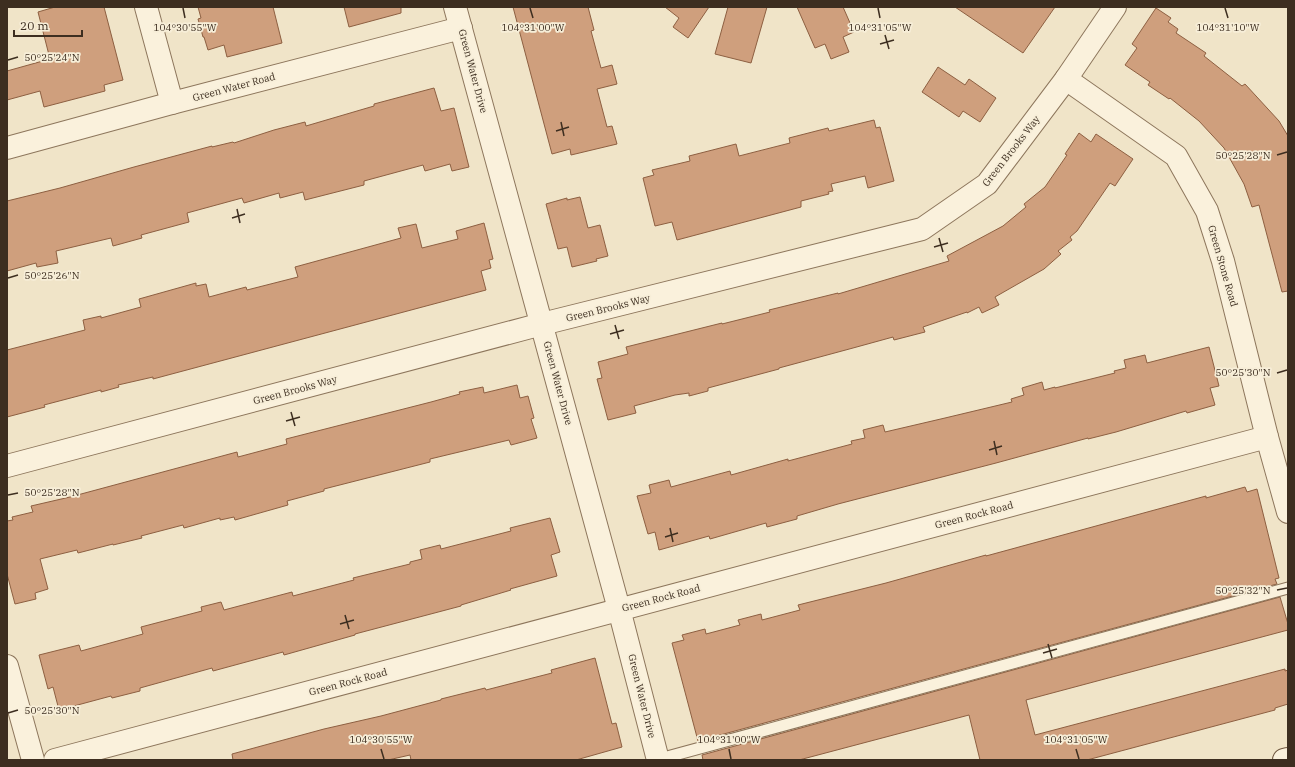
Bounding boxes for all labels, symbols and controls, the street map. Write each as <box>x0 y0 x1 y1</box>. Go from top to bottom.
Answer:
scale bar <box>14 12 82 38</box>
text: 20 m <box>20 18 49 33</box>
text: 104°30'55"W <box>153 21 217 34</box>
text: 104°31'00"W <box>501 21 565 34</box>
text: 104°31'05"W <box>848 21 912 34</box>
text: 104°31'10"W <box>1196 21 1260 34</box>
street label: Green Water Drive <box>456 28 490 114</box>
text: 50°25'24"N <box>25 51 80 64</box>
street label: Green Water Road <box>191 70 277 104</box>
street label: Green Brooks Way <box>979 112 1043 189</box>
text: 50°25'28"N <box>1216 149 1271 162</box>
street label: Green Stone Road <box>1205 224 1241 308</box>
text: 50°25'26"N <box>25 269 80 282</box>
street label: Green Brooks Way <box>565 291 652 325</box>
street label: Green Water Drive <box>541 340 575 426</box>
text: 50°25'30"N <box>1216 366 1271 379</box>
street label: Green Brooks Way <box>252 372 339 407</box>
text: 50°25'28"N <box>25 486 80 499</box>
street label: Green Rock Road <box>933 498 1015 532</box>
street label: Green Rock Road <box>620 581 702 615</box>
text: 50°25'32"N <box>1216 584 1271 597</box>
street label: Green Water Drive <box>625 653 659 739</box>
street label: Green Rock Road <box>307 665 389 699</box>
text: 50°25'30"N <box>25 704 80 717</box>
text: 104°30'55"W <box>349 733 413 746</box>
text: 104°31'00"W <box>697 733 761 746</box>
text: 104°31'05"W <box>1044 733 1108 746</box>

